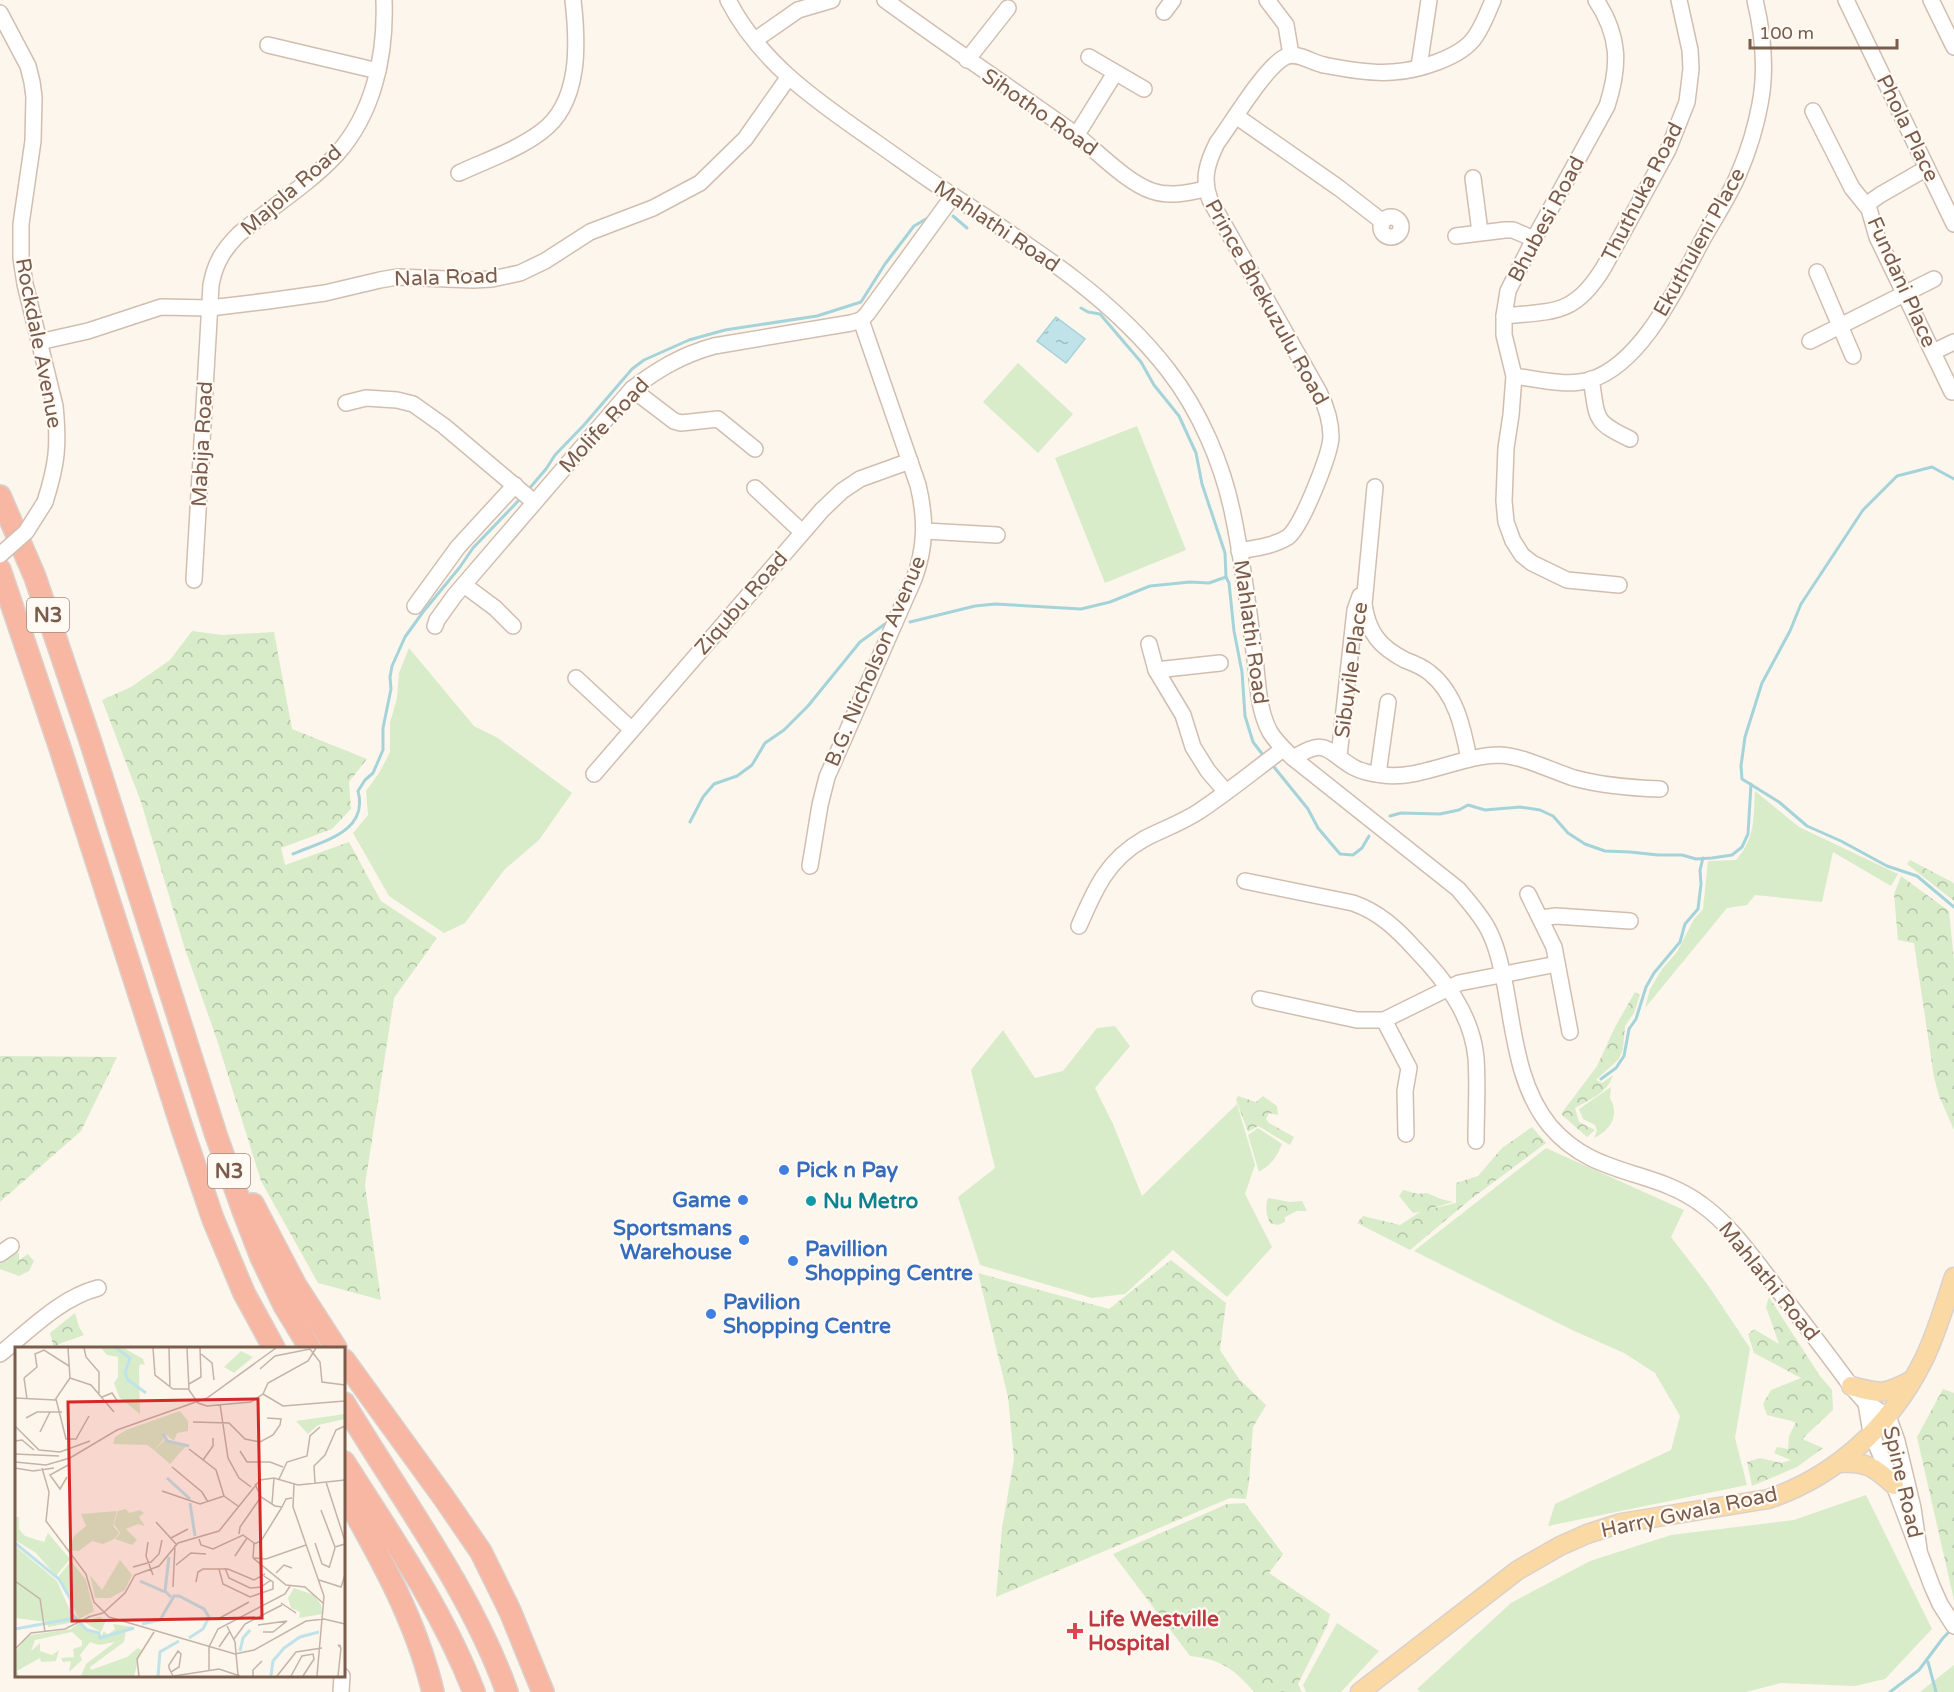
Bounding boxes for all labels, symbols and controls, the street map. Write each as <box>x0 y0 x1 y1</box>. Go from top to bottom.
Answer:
scale bar <box>1750 12 1897 50</box>
text: 100 m <box>1759 22 1814 44</box>
street label: Sihotho Road <box>977 63 1102 161</box>
street label: Phola Place <box>1871 71 1944 186</box>
street label: Thuthuka Road <box>1597 118 1688 266</box>
street label: Majola Road <box>236 140 347 241</box>
street label: Bhubesi Road <box>1503 152 1590 286</box>
street label: Ekuthuleni Place <box>1648 164 1751 321</box>
street label: Mahlathi Road <box>929 175 1064 278</box>
street label: Prince Bhekuzulu Road <box>1200 195 1334 409</box>
street label: Fundani Place <box>1862 213 1942 351</box>
street label: Rockdale Avenue <box>10 256 67 430</box>
street label: Nala Road <box>394 263 498 292</box>
street label: Molife Road <box>554 373 655 478</box>
street label: Mabija Road <box>187 380 218 508</box>
street label: Ziqubu Road <box>690 546 793 660</box>
street label: B.G. Nicholson Avenue <box>820 552 931 770</box>
street label: Mahlathi Road <box>1228 558 1273 706</box>
road number: N3 <box>27 598 69 632</box>
street label: Sibuyile Place <box>1330 600 1373 740</box>
road number: N3 <box>208 1154 250 1188</box>
place label: Pick n Pay <box>796 1158 899 1183</box>
marker: Pick n Pay <box>777 1163 791 1177</box>
place label: Game <box>672 1188 731 1213</box>
place label: Nu Metro <box>823 1189 918 1214</box>
marker: Game <box>736 1193 750 1207</box>
marker: Nu Metro <box>804 1194 818 1208</box>
place label: Sportsmans Warehouse <box>613 1216 732 1265</box>
street label: Mahlathi Road <box>1713 1217 1824 1346</box>
marker: Sportsmans Warehouse <box>737 1233 751 1247</box>
place label: Pavillion Shopping Centre <box>805 1237 973 1286</box>
marker: Pavillion Shopping Centre <box>786 1254 800 1268</box>
place label: Pavilion Shopping Centre <box>723 1290 891 1339</box>
marker: Pavilion Shopping Centre <box>704 1307 718 1321</box>
inset map <box>15 1347 345 1677</box>
street label: Spine Road <box>1877 1424 1928 1541</box>
street label: Harry Gwala Road <box>1598 1482 1780 1543</box>
place label: Life Westville Hospital <box>1088 1607 1219 1656</box>
marker: Life Westville Hospital <box>1066 1622 1084 1640</box>

